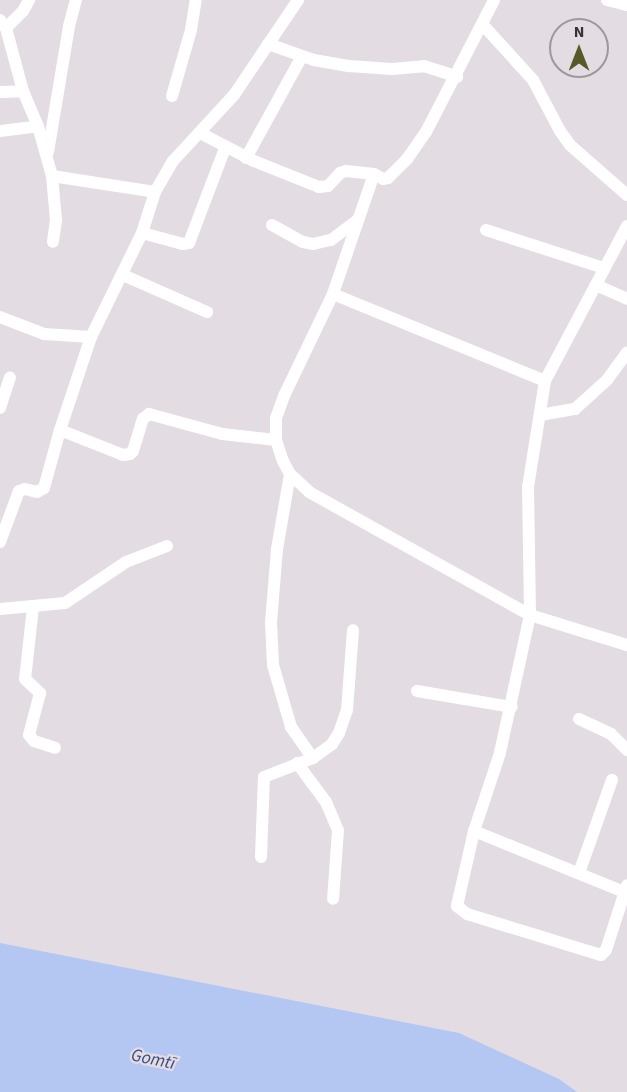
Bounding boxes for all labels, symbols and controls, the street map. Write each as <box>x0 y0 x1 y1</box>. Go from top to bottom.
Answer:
north arrow <box>549 18 609 78</box>
text: N <box>574 21 584 43</box>
water label: Gomtī <box>129 1045 177 1075</box>

